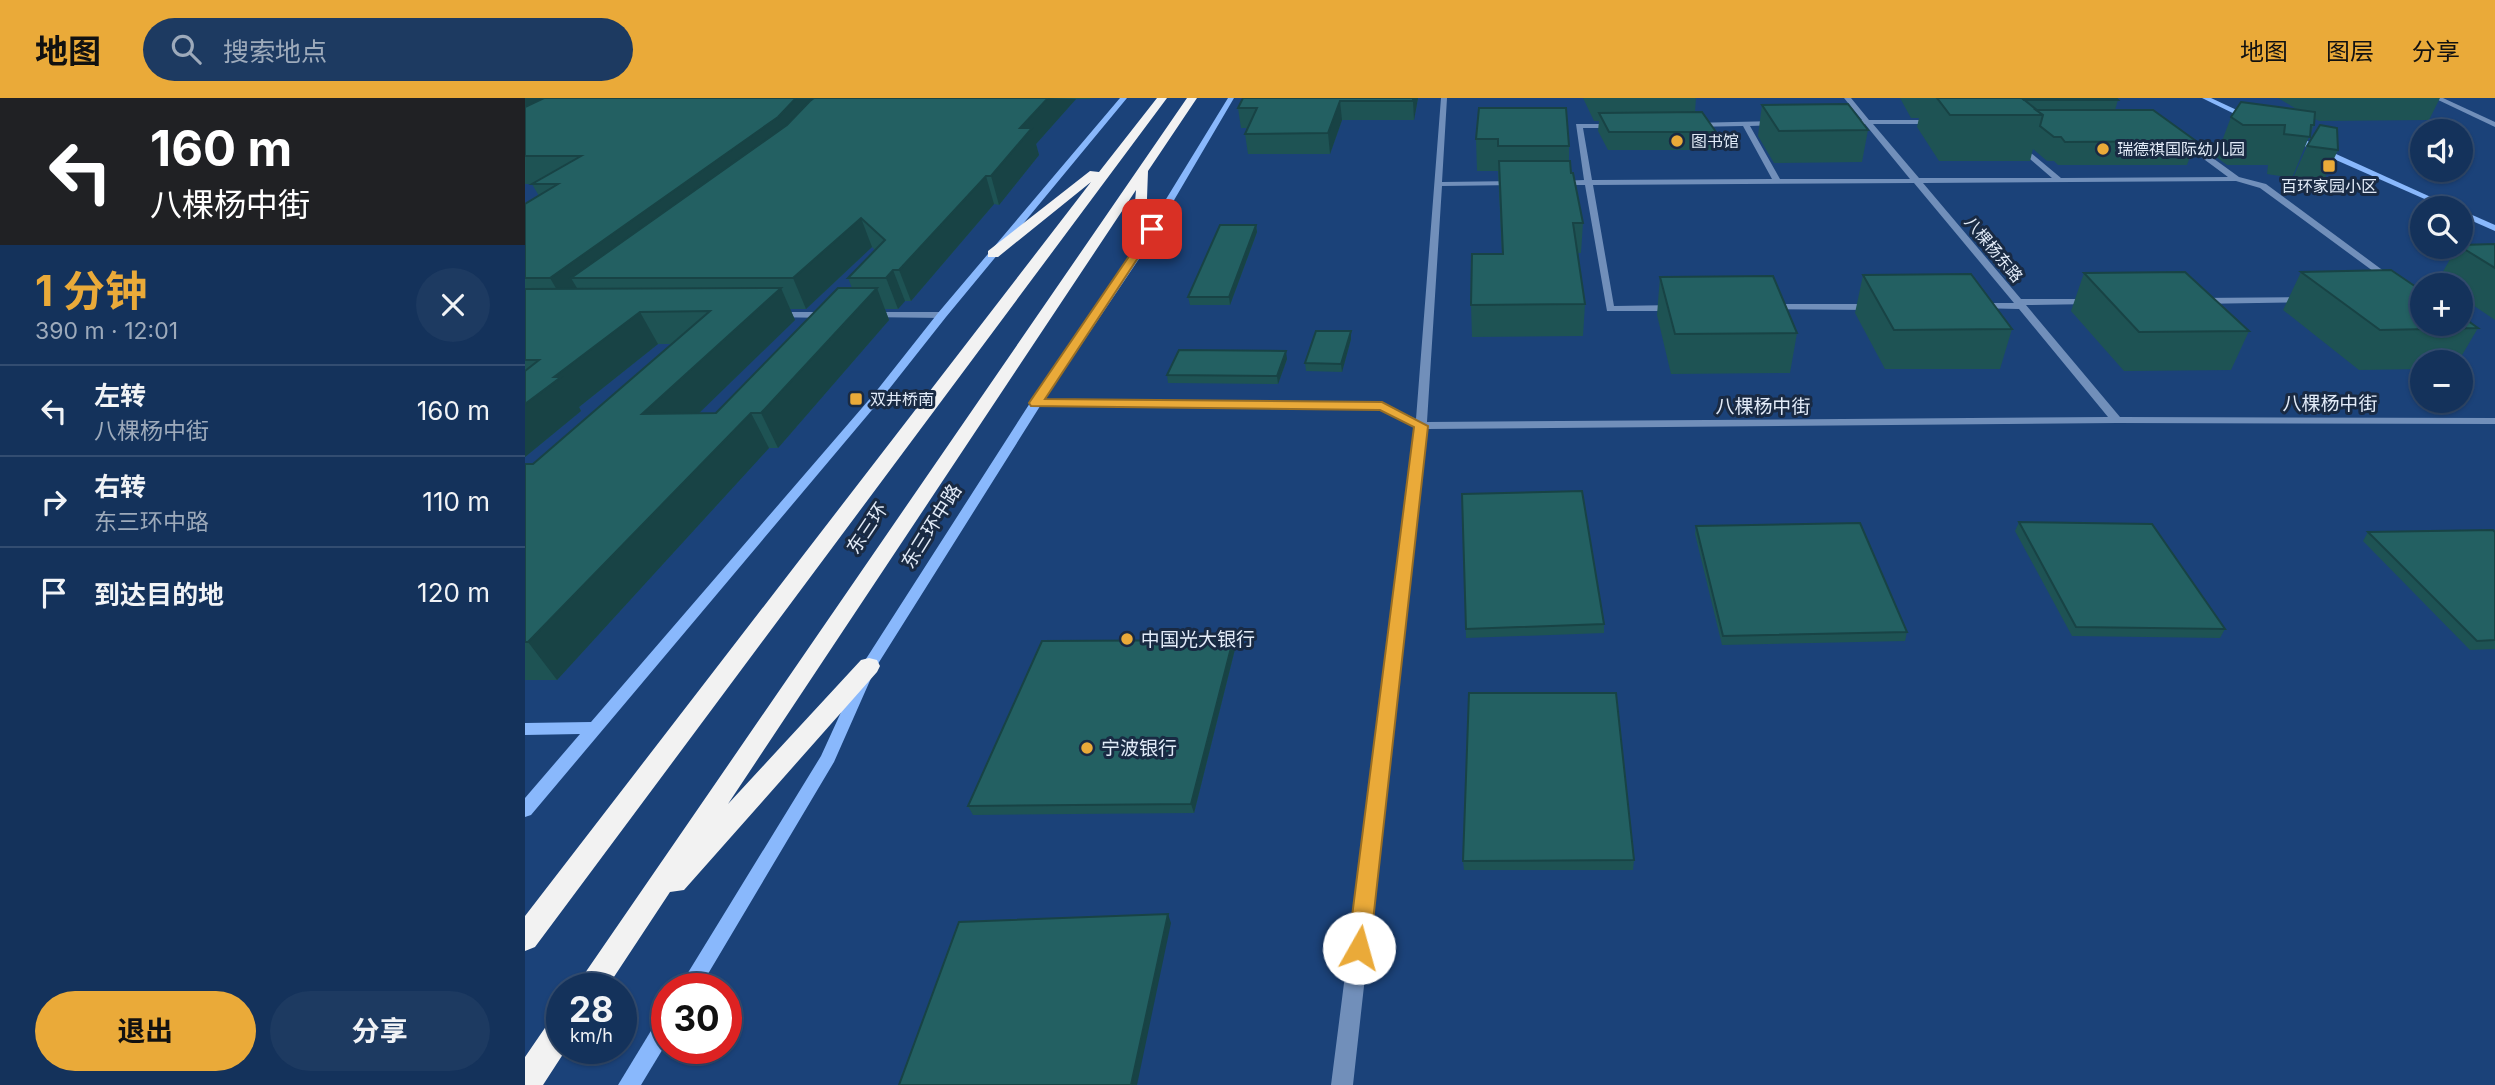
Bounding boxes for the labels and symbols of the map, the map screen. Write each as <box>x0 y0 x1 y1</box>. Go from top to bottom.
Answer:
place label: 图书馆 <box>1691 131 1739 151</box>
marker: 图书馆 <box>1669 133 1685 149</box>
place label: 瑞德祺国际幼儿园 <box>2117 139 2245 159</box>
marker: 瑞德祺国际幼儿园 <box>2095 141 2111 157</box>
marker: 百环家园小区 <box>2321 158 2337 174</box>
place label: 百环家园小区 <box>2281 176 2377 196</box>
pin <box>1122 199 1182 259</box>
street label: 八棵杨东路 <box>1961 212 2027 286</box>
place label: 双井桥南 <box>870 389 934 409</box>
marker: 双井桥南 <box>848 391 864 407</box>
street label: 八棵杨中街 <box>2282 392 2378 415</box>
street label: 八棵杨中街 <box>1715 395 1811 418</box>
street label: 东三环中路 <box>896 480 966 573</box>
street label: 东三环 <box>842 498 893 558</box>
place label: 中国光大银行 <box>1141 628 1255 651</box>
marker: 中国光大银行 <box>1119 631 1135 647</box>
place label: 宁波银行 <box>1101 737 1177 760</box>
marker: 宁波银行 <box>1079 740 1095 756</box>
position arrow <box>1322 911 1396 985</box>
speed limit sign: 30 <box>651 973 742 1064</box>

